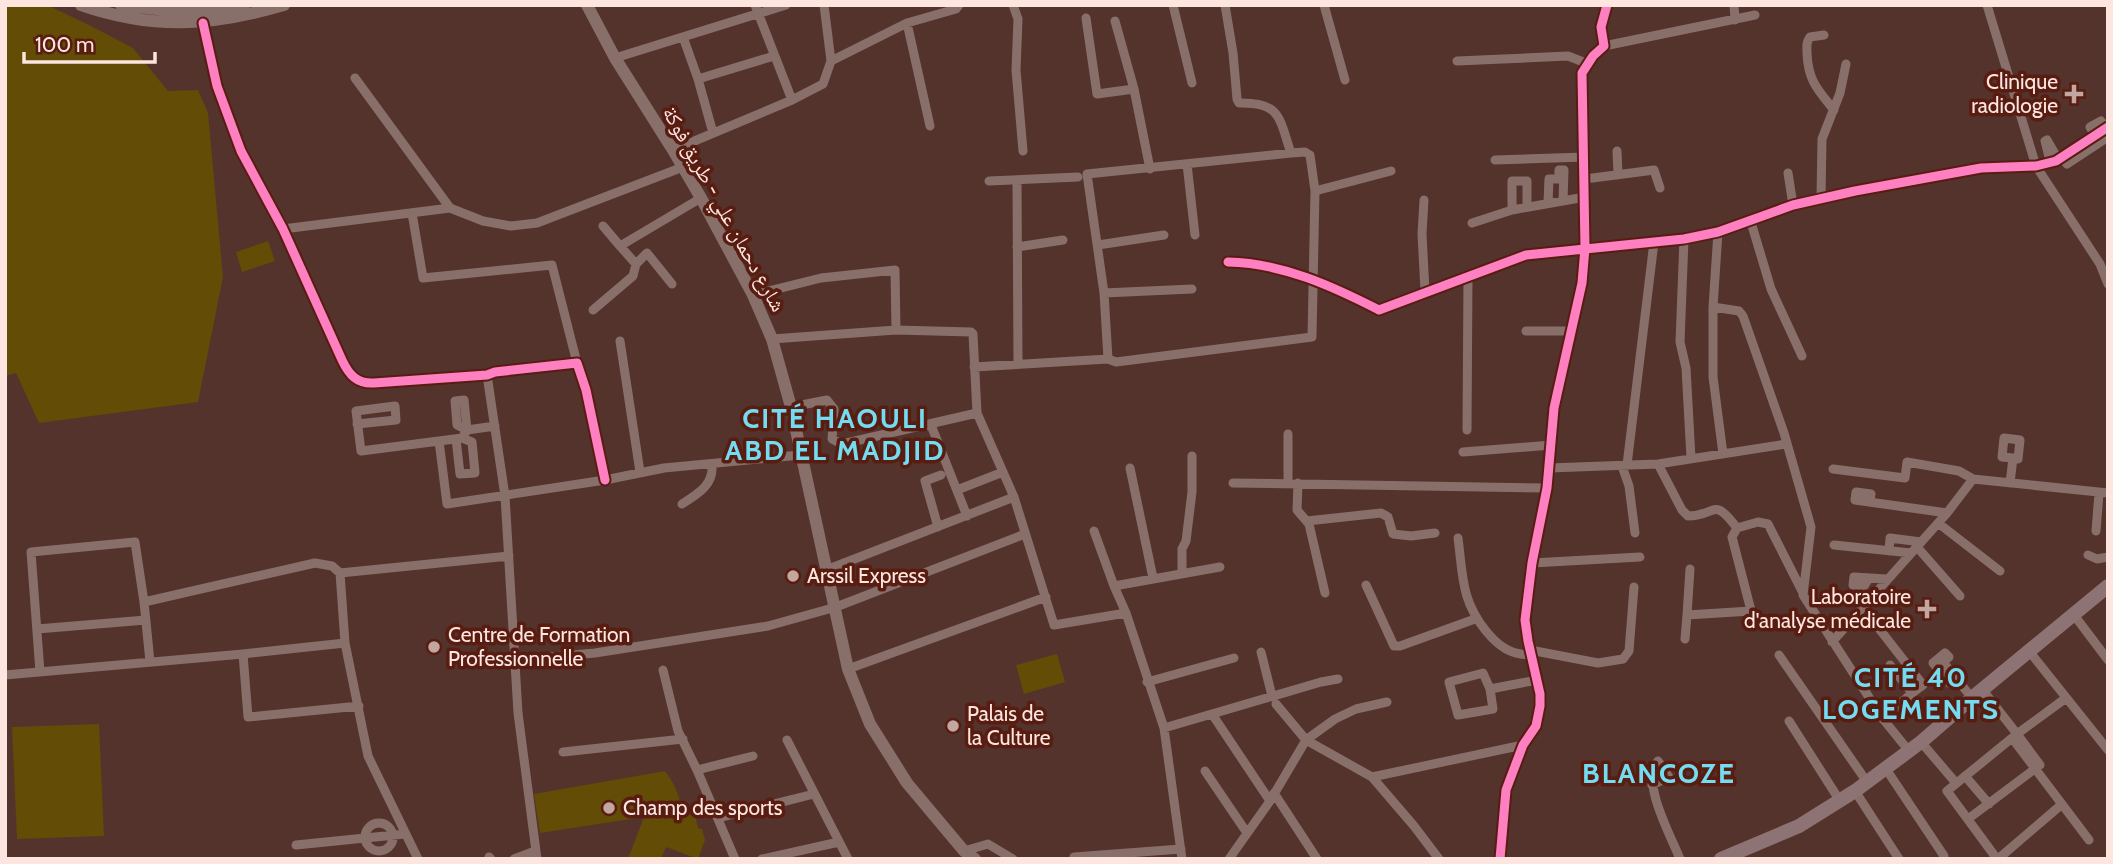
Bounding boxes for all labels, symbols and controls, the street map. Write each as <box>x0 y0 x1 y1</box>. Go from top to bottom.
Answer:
scale bar <box>24 21 156 65</box>
text: 100 m <box>35 32 94 57</box>
place label: Clinique radiologie <box>1971 69 2058 118</box>
marker: Clinique radiologie <box>2064 84 2084 104</box>
street label: شارع دحمان علي - طريق فوكة <box>654 102 791 318</box>
district label: CITÉ HAOULI ABD EL MADJID <box>725 401 945 467</box>
place label: Arssil Express <box>807 563 926 588</box>
marker: Arssil Express <box>785 568 801 584</box>
place label: Laboratoire d'analyse médicale <box>1744 584 1911 633</box>
marker: Laboratoire d'analyse médicale <box>1917 599 1937 619</box>
place label: Centre de Formation Professionnelle <box>448 622 630 671</box>
marker: Centre de Formation Professionnelle <box>426 639 442 655</box>
district label: CITÉ 40 LOGEMENTS <box>1822 660 2000 726</box>
place label: Palais de la Culture <box>967 701 1051 750</box>
marker: Palais de la Culture <box>945 718 961 734</box>
district label: BLANCOZE <box>1582 756 1736 790</box>
place label: Champ des sports <box>623 795 783 820</box>
marker: Champ des sports <box>601 800 617 816</box>

